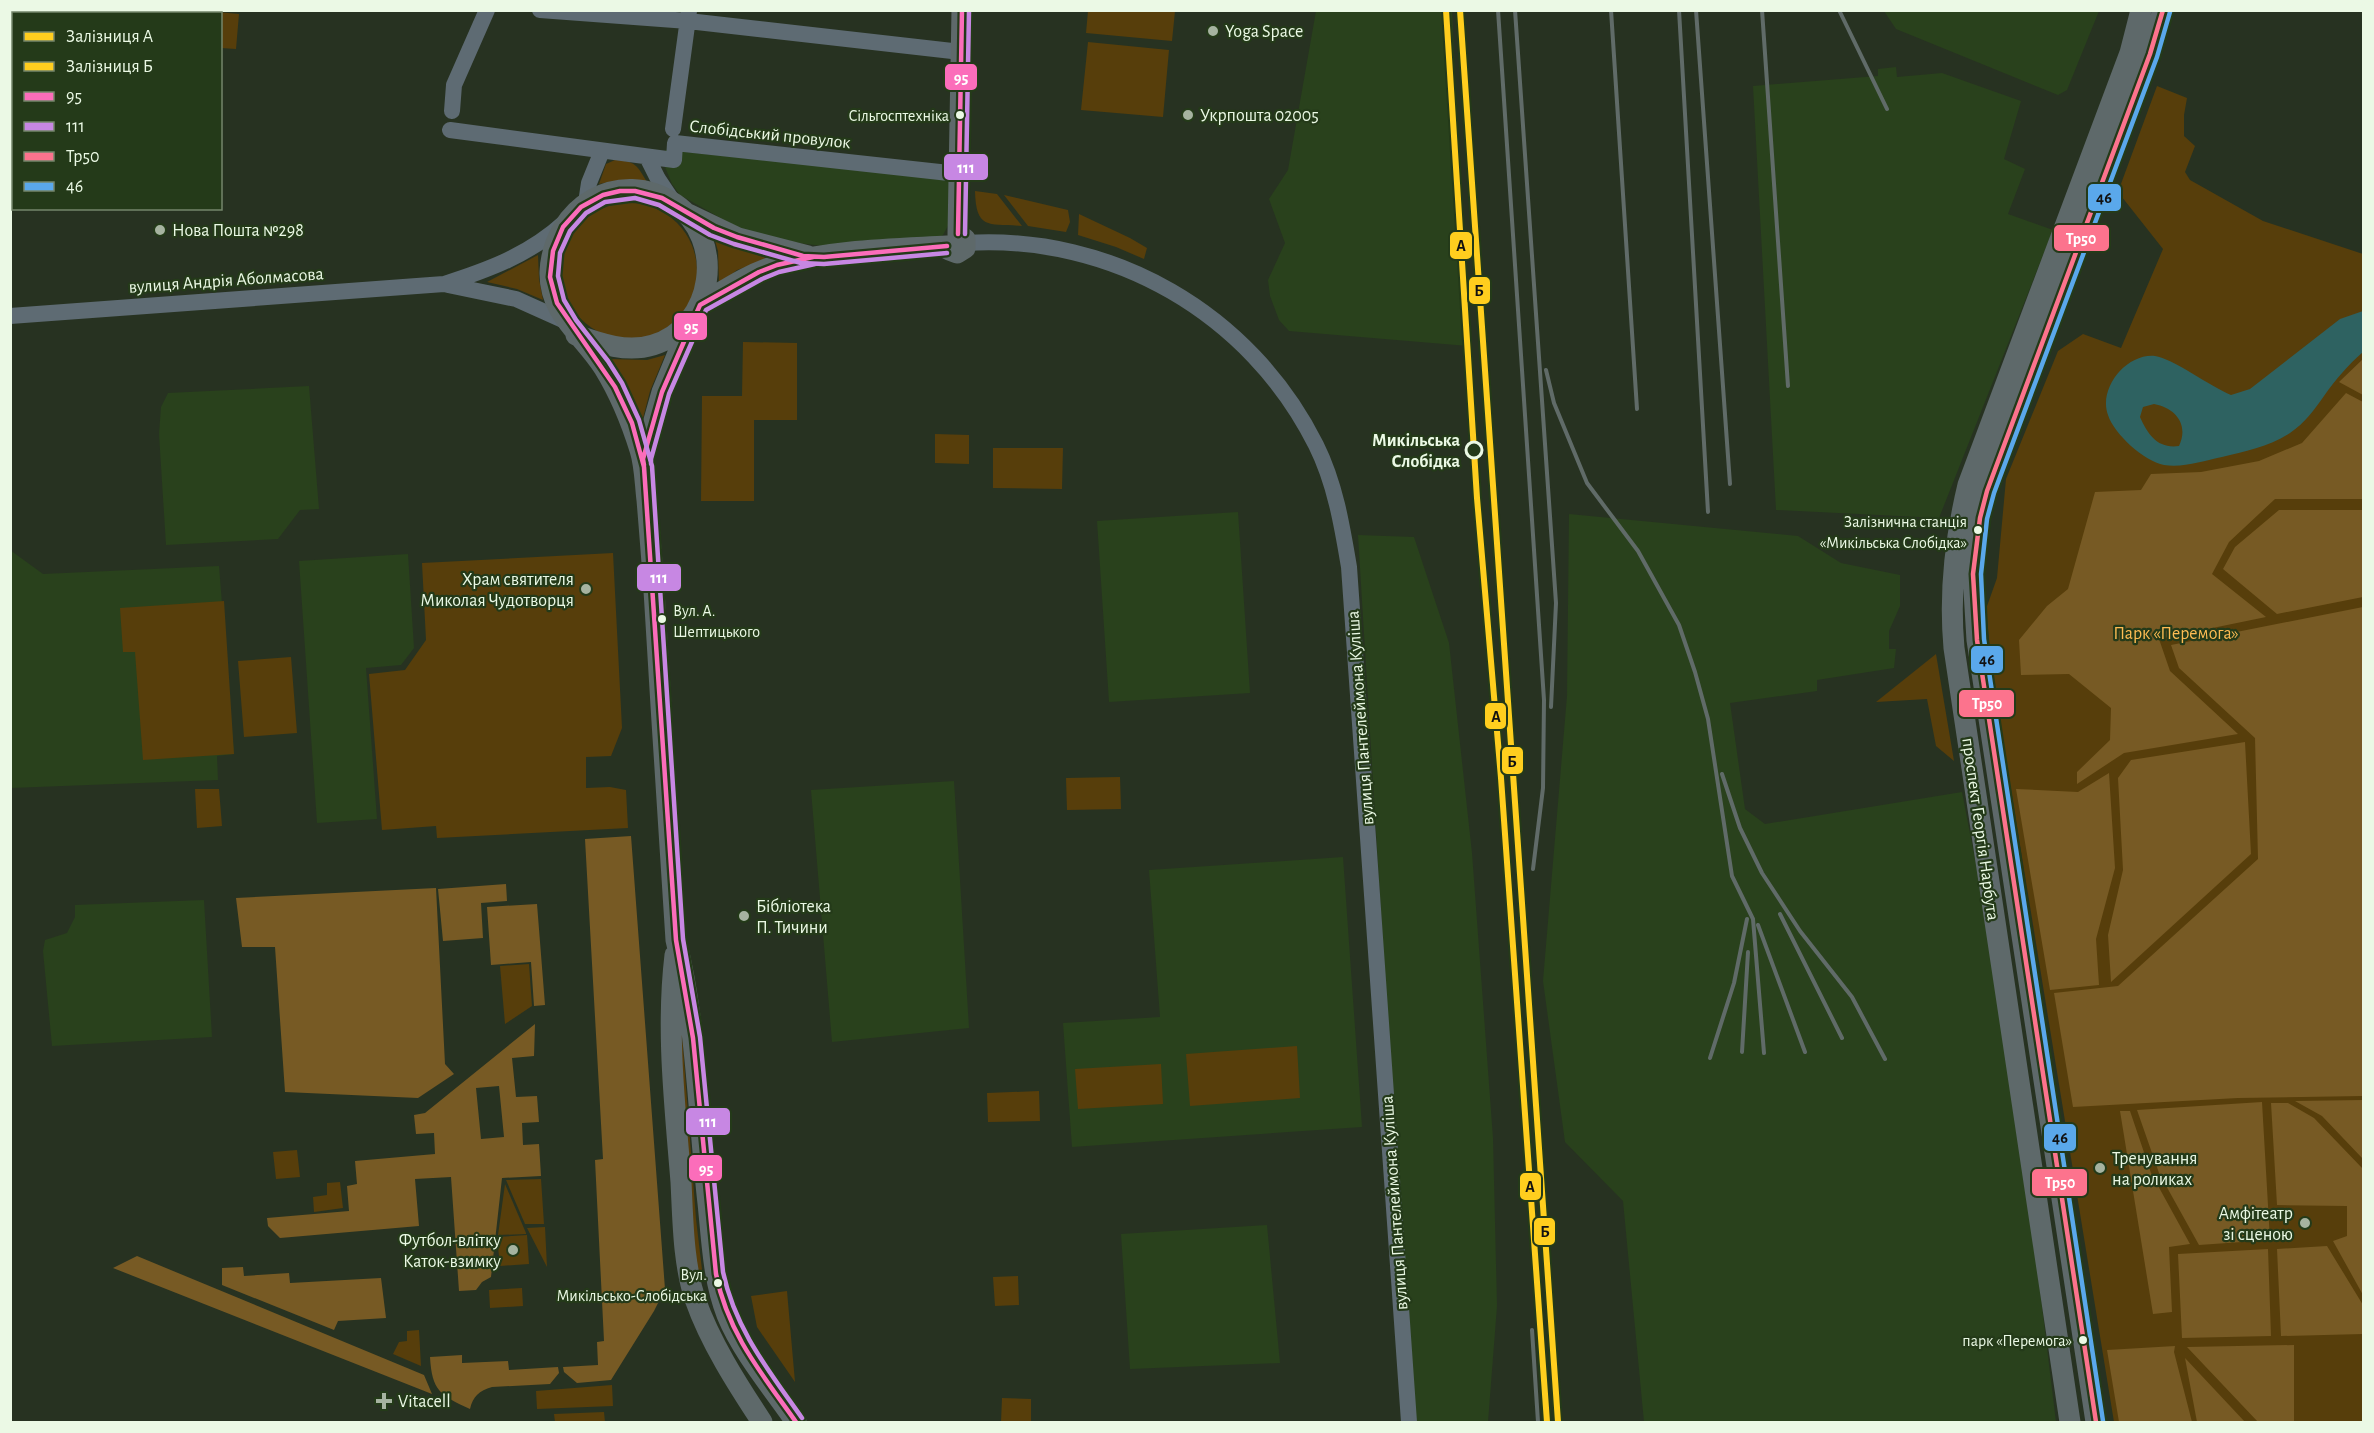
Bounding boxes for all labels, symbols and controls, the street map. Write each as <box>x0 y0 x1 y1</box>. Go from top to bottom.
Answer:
legend <box>12 12 222 210</box>
place label: Yoga Space <box>1225 23 1303 41</box>
marker: Yoga Space <box>1206 24 1220 38</box>
text: Залізниця A <box>66 28 154 46</box>
text: Залізниця Б <box>66 58 153 76</box>
line badge: 95 <box>944 63 978 91</box>
text: 95 <box>954 70 968 86</box>
text: 95 <box>66 88 82 106</box>
place label: Укрпошта 02005 <box>1200 107 1319 125</box>
place label: Сільгосптехніка <box>849 108 949 124</box>
marker: Укрпошта 02005 <box>1181 108 1195 122</box>
marker: Сільгосптехніка <box>954 109 966 121</box>
street label: Слобідський провулок <box>688 117 852 152</box>
text: 111 <box>66 118 85 136</box>
text: Тр50 <box>66 148 99 166</box>
line badge: 111 <box>943 153 989 181</box>
text: 111 <box>957 160 975 176</box>
text: 46 <box>66 178 83 196</box>
line badge: 46 <box>2087 183 2122 212</box>
text: 46 <box>2096 190 2112 206</box>
place label: Нова Пошта №298 <box>172 222 304 240</box>
marker: Нова Пошта №298 <box>153 223 167 237</box>
line badge: Тр50 <box>2053 224 2110 252</box>
line badge: A <box>1449 231 1473 260</box>
text: Тр50 <box>2066 231 2096 247</box>
text: A <box>1456 238 1466 254</box>
street label: вулиця Андрія Аболмасова <box>128 264 324 297</box>
line badge: Б <box>1468 276 1491 305</box>
text: Б <box>1474 283 1484 299</box>
line badge: 95 <box>673 312 708 341</box>
text: 95 <box>684 319 698 335</box>
place label: Микільська Слобідка <box>1372 432 1460 471</box>
marker: Микільська Слобідка <box>1465 441 1483 459</box>
place label: Залізнична станція «Микільська Слобідка» <box>1820 514 1967 551</box>
marker: Залізнична станція «Микільська Слобідка» <box>1972 524 1984 536</box>
line badge: 111 <box>636 563 682 592</box>
text: 111 <box>650 570 668 586</box>
place label: Храм святителя Миколая Чудотворця <box>420 571 574 610</box>
marker: Храм святителя Миколая Чудотворця <box>579 582 593 596</box>
place label: Вул. А. Шептицького <box>673 603 760 640</box>
street label: вулиця Пантелеймона Куліша <box>1345 610 1377 826</box>
marker: Вул. А. Шептицького <box>656 613 668 625</box>
park label: Парк «Перемога» <box>2113 625 2239 643</box>
line badge: 46 <box>1970 645 2004 674</box>
text: 46 <box>1979 652 1995 668</box>
line badge: Тр50 <box>1958 689 2015 718</box>
text: Тр50 <box>1972 696 2002 712</box>
line badge: A <box>1484 702 1507 730</box>
text: A <box>1491 709 1501 725</box>
street label: проспект Георгія Нарбута <box>1958 736 2003 922</box>
line badge: Б <box>1501 746 1524 775</box>
text: Б <box>1507 754 1517 770</box>
place label: Бібліотека П. Тичини <box>756 897 831 937</box>
marker: Бібліотека П. Тичини <box>737 909 751 923</box>
street label: вулиця Пантелеймона Куліша <box>1379 1095 1411 1311</box>
line badge: 111 <box>685 1107 731 1136</box>
text: 111 <box>699 1114 717 1130</box>
line badge: 46 <box>2043 1123 2077 1152</box>
text: 46 <box>2052 1130 2068 1146</box>
place label: Тренування на роликах <box>2112 1150 2197 1189</box>
line badge: 95 <box>688 1154 723 1182</box>
text: 95 <box>699 1161 713 1177</box>
marker: Тренування на роликах <box>2093 1161 2107 1175</box>
line badge: Тр50 <box>2031 1168 2088 1197</box>
line badge: A <box>1519 1172 1542 1201</box>
text: Тр50 <box>2045 1175 2075 1191</box>
text: A <box>1525 1179 1535 1195</box>
place label: Амфітеатр зі сценою <box>2219 1205 2293 1244</box>
marker: Амфітеатр зі сценою <box>2298 1216 2312 1230</box>
line badge: Б <box>1533 1217 1556 1246</box>
text: Б <box>1540 1224 1550 1240</box>
place label: Футбол-влітку Каток-взимку <box>399 1231 501 1271</box>
marker: Футбол-влітку Каток-взимку <box>506 1243 520 1257</box>
place label: Вул. Микільсько-Слобідська <box>556 1267 707 1304</box>
marker: Вул. Микільсько-Слобідська <box>712 1277 724 1289</box>
place label: парк «Перемога» <box>1962 1333 2072 1349</box>
marker: парк «Перемога» <box>2077 1334 2089 1346</box>
marker: Vitacell <box>375 1392 393 1410</box>
place label: Vitacell <box>398 1393 451 1411</box>

